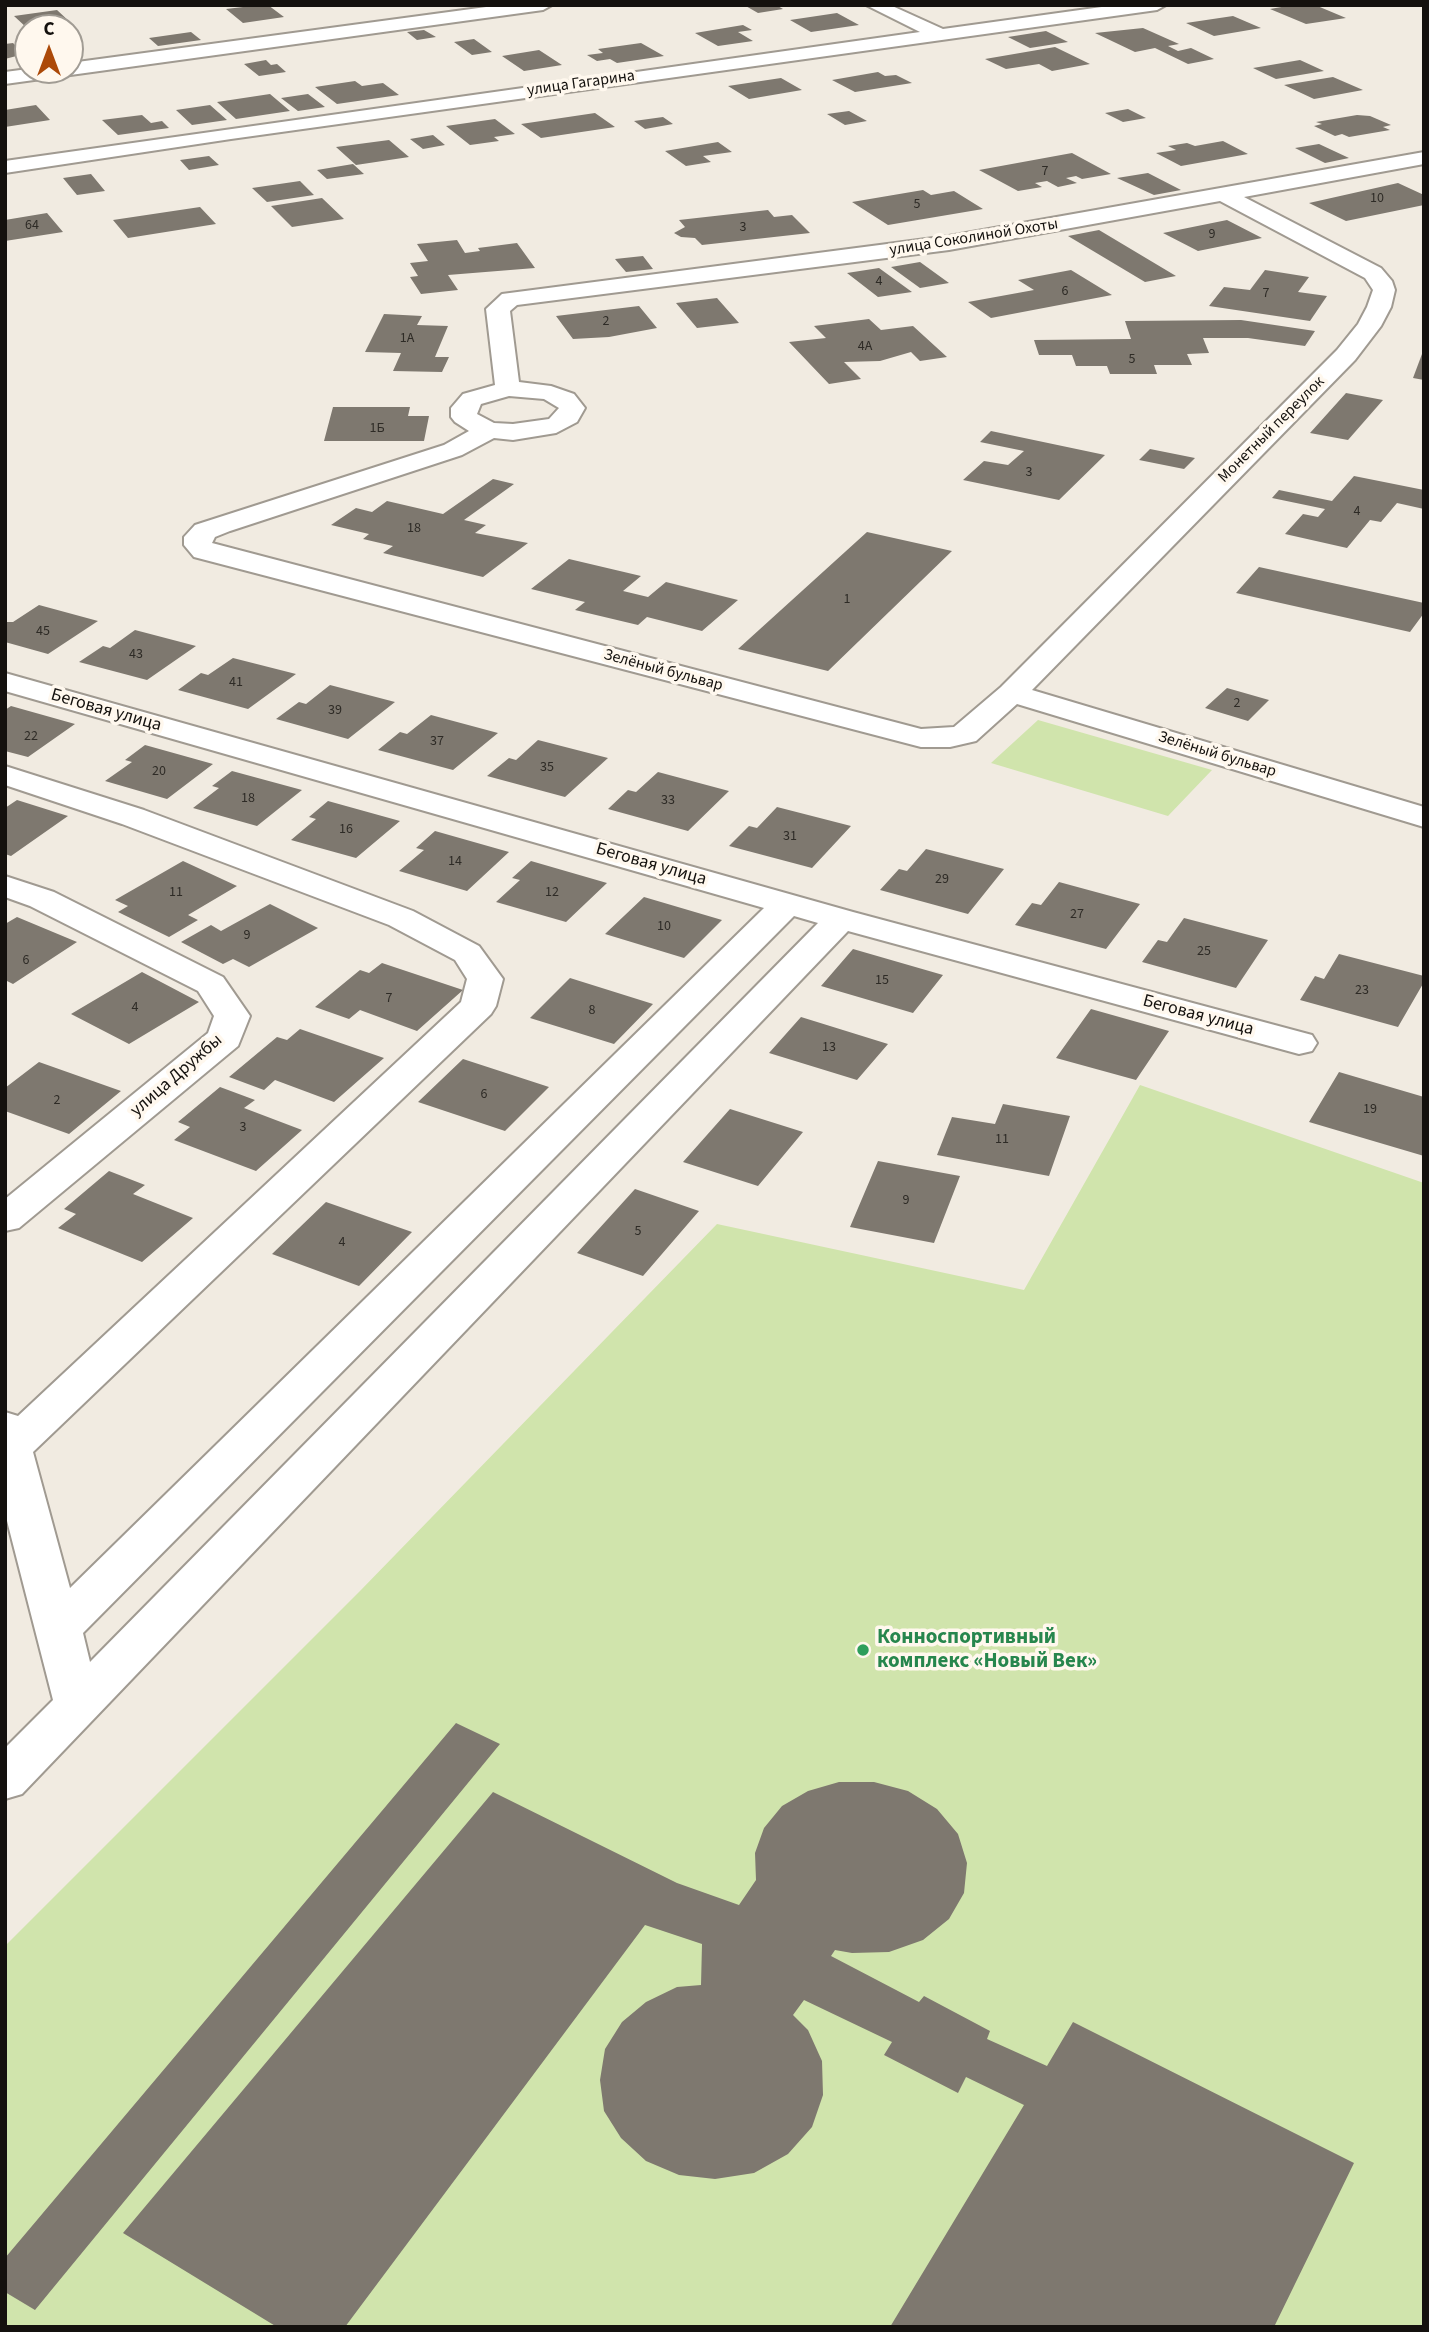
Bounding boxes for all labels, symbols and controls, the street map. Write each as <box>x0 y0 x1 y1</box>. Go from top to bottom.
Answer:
north arrow <box>14 14 84 84</box>
text: С <box>43 16 55 43</box>
street label: улица Гагарина <box>526 67 636 101</box>
house number: 7 <box>1042 164 1048 180</box>
house number: 10 <box>1370 191 1384 207</box>
house number: 5 <box>914 197 920 213</box>
street label: улица Соколиной Охоты <box>888 215 1060 261</box>
house number: 64 <box>25 218 39 234</box>
house number: 3 <box>740 220 746 236</box>
house number: 9 <box>1209 227 1215 243</box>
house number: 4 <box>876 274 882 290</box>
house number: 6 <box>1062 284 1068 300</box>
house number: 7 <box>1263 286 1269 302</box>
house number: 2 <box>603 314 609 330</box>
house number: 1А <box>400 331 414 347</box>
house number: 4А <box>858 339 872 355</box>
house number: 5 <box>1129 352 1135 368</box>
street label: Монетный переулок <box>1215 373 1329 487</box>
house number: 1Б <box>369 421 385 437</box>
house number: 3 <box>1026 465 1032 481</box>
house number: 4 <box>1354 504 1360 520</box>
house number: 18 <box>407 521 421 537</box>
house number: 1 <box>844 592 850 608</box>
house number: 45 <box>36 624 50 640</box>
street label: Зелёный бульвар <box>601 646 725 696</box>
house number: 43 <box>129 647 143 663</box>
house number: 41 <box>229 675 243 691</box>
street label: Беговая улица <box>48 685 164 737</box>
house number: 2 <box>1234 696 1240 712</box>
house number: 39 <box>328 703 342 719</box>
street label: Зелёный бульвар <box>1156 728 1278 782</box>
house number: 22 <box>24 729 38 745</box>
house number: 37 <box>430 734 444 750</box>
house number: 35 <box>540 760 554 776</box>
house number: 20 <box>152 764 166 780</box>
house number: 18 <box>241 791 255 807</box>
house number: 33 <box>661 793 675 809</box>
house number: 16 <box>339 822 353 838</box>
house number: 31 <box>783 829 797 845</box>
street label: Беговая улица <box>593 839 709 891</box>
house number: 14 <box>448 854 462 870</box>
house number: 29 <box>935 872 949 888</box>
house number: 11 <box>169 885 183 901</box>
house number: 12 <box>545 885 559 901</box>
house number: 27 <box>1070 907 1084 923</box>
house number: 10 <box>657 919 671 935</box>
house number: 9 <box>244 928 250 944</box>
house number: 25 <box>1197 944 1211 960</box>
house number: 6 <box>23 953 29 969</box>
house number: 15 <box>875 973 889 989</box>
house number: 23 <box>1355 983 1369 999</box>
house number: 7 <box>386 991 392 1007</box>
street label: Беговая улица <box>1140 991 1256 1041</box>
house number: 4 <box>132 1000 138 1016</box>
house number: 8 <box>589 1003 595 1019</box>
street label: улица Дружбы <box>127 1030 227 1122</box>
house number: 13 <box>822 1040 836 1056</box>
house number: 6 <box>481 1087 487 1103</box>
house number: 2 <box>54 1093 60 1109</box>
house number: 19 <box>1363 1102 1377 1118</box>
house number: 3 <box>240 1120 246 1136</box>
house number: 11 <box>995 1132 1009 1148</box>
house number: 9 <box>903 1193 909 1209</box>
house number: 5 <box>635 1224 641 1240</box>
house number: 4 <box>339 1235 345 1251</box>
place label: Конноспортивный комплекс «Новый Век» <box>877 1625 1097 1675</box>
marker: Конноспортивный комплекс «Новый Век» <box>855 1642 871 1658</box>

